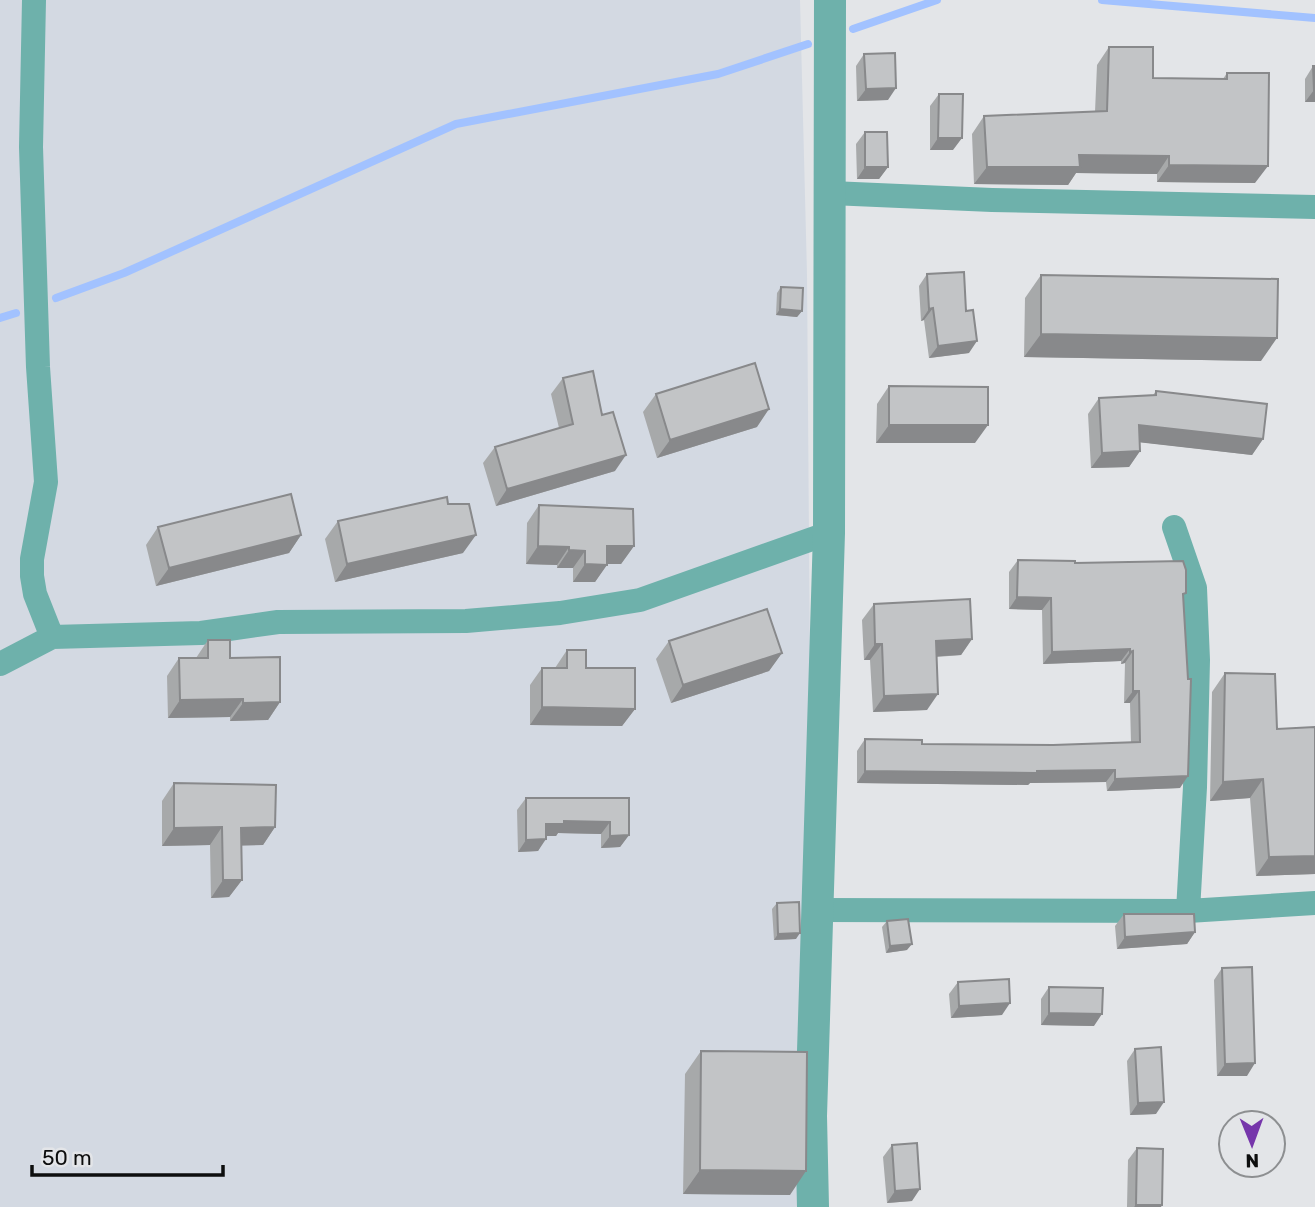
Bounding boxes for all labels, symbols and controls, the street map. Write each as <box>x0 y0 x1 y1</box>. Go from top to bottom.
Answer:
north arrow <box>1217 1109 1287 1179</box>
scale bar <box>32 1134 222 1178</box>
text: 50 m <box>42 1145 92 1170</box>
text: N <box>1245 1149 1259 1172</box>

